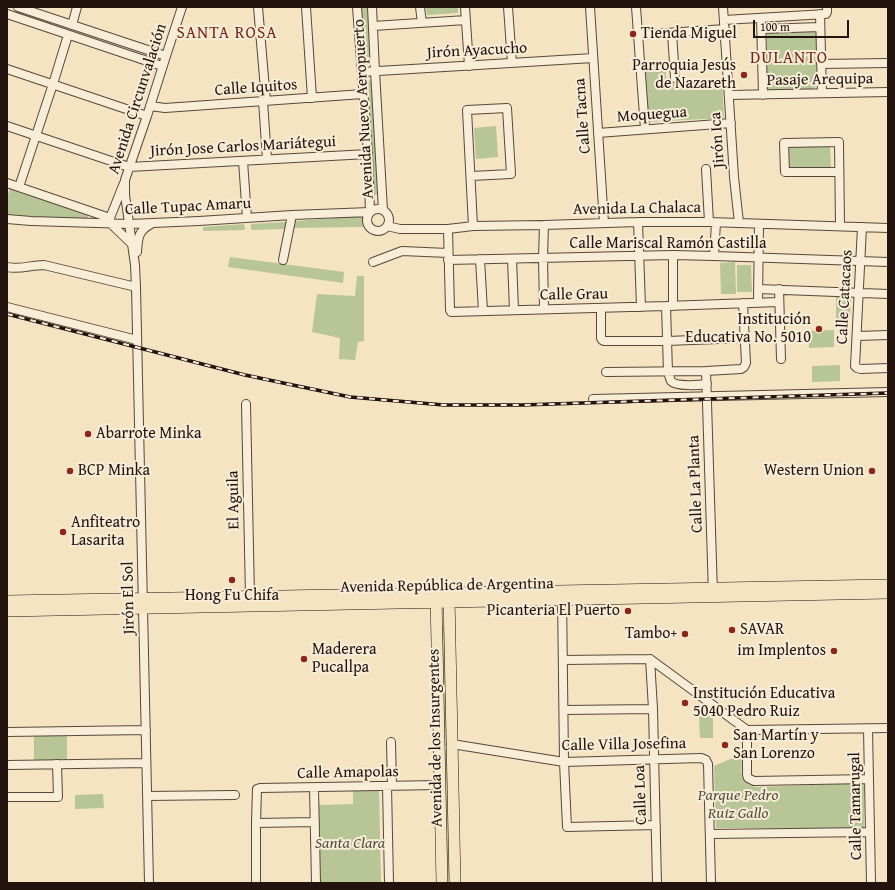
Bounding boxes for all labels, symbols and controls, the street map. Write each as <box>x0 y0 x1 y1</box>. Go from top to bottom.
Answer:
scale bar <box>755 12 851 38</box>
text: 100 m <box>760 18 790 35</box>
street label: Avenida Nuevo Aeropuerto <box>350 19 378 199</box>
street label: Avenida Circunvalación <box>105 21 171 177</box>
district label: SANTA ROSA <box>176 24 278 44</box>
place label: Tienda Miguel <box>641 24 737 44</box>
marker: Tienda Miguel <box>628 29 638 39</box>
street label: Jirón Ayacucho <box>426 39 528 63</box>
district label: DULANTO <box>750 49 828 69</box>
place label: Parroquia Jesús de Nazareth <box>632 56 736 94</box>
street label: Pasaje Arequipa <box>766 69 874 91</box>
marker: Parroquia Jesús de Nazareth <box>739 70 749 80</box>
street label: Calle Iquitos <box>214 76 298 100</box>
street label: Calle Tacna <box>571 78 595 154</box>
street label: Moquegua <box>616 103 688 127</box>
street label: Jirón Ica <box>706 111 730 169</box>
street label: Jirón Jose Carlos Mariátegui <box>149 133 337 161</box>
street label: Calle Tupac Amaru <box>124 194 252 220</box>
street label: Avenida La Chalaca <box>573 198 701 220</box>
street label: Calle Mariscal Ramón Castilla <box>570 234 766 254</box>
street label: Calle Catacaos <box>833 249 857 345</box>
street label: Calle Grau <box>540 285 608 305</box>
place label: Institución Educativa No. 5010 <box>685 310 811 348</box>
marker: Institución Educativa No. 5010 <box>814 324 824 334</box>
place label: Abarrote Minka <box>96 424 202 444</box>
marker: Abarrote Minka <box>83 429 93 439</box>
street label: Calle La Planta <box>685 435 707 533</box>
place label: BCP Minka <box>78 461 150 481</box>
place label: Western Union <box>764 461 864 481</box>
marker: BCP Minka <box>65 466 75 476</box>
marker: Western Union <box>867 466 877 476</box>
street label: El Aguila <box>224 470 244 530</box>
place label: Anfiteatro Lasarita <box>71 513 140 551</box>
marker: Anfiteatro Lasarita <box>58 527 68 537</box>
street label: Jirón El Sol <box>119 561 139 635</box>
marker: Hong Fu Chifa <box>227 575 237 585</box>
street label: Avenida República de Argentina <box>340 575 554 597</box>
place label: Hong Fu Chifa <box>185 586 279 606</box>
place label: Picanteria El Puerto <box>487 601 620 621</box>
marker: Picanteria El Puerto <box>623 606 633 616</box>
place label: SAVAR <box>740 620 784 640</box>
place label: Tambo+ <box>625 624 677 644</box>
marker: SAVAR <box>727 625 737 635</box>
marker: Tambo+ <box>680 629 690 639</box>
place label: Maderera Pucallpa <box>312 640 377 678</box>
place label: im Implentos <box>737 641 826 661</box>
marker: im Implentos <box>829 646 839 656</box>
street label: Avenida de los Insurgentes <box>425 649 447 827</box>
marker: Maderera Pucallpa <box>299 654 309 664</box>
place label: Institución Educativa 5040 Pedro Ruiz <box>693 684 835 722</box>
marker: Institución Educativa 5040 Pedro Ruiz <box>680 698 690 708</box>
place label: San Martín y San Lorenzo <box>733 726 819 764</box>
street label: Calle Villa Josefina <box>562 734 686 756</box>
marker: San Martín y San Lorenzo <box>720 740 730 750</box>
street label: Calle Tamarugal <box>845 752 867 860</box>
street label: Calle Amapolas <box>297 763 399 783</box>
street label: Calle Loa <box>630 765 652 825</box>
park label: Parque Pedro Ruiz Gallo <box>698 786 778 824</box>
park label: Santa Clara <box>315 834 385 854</box>

